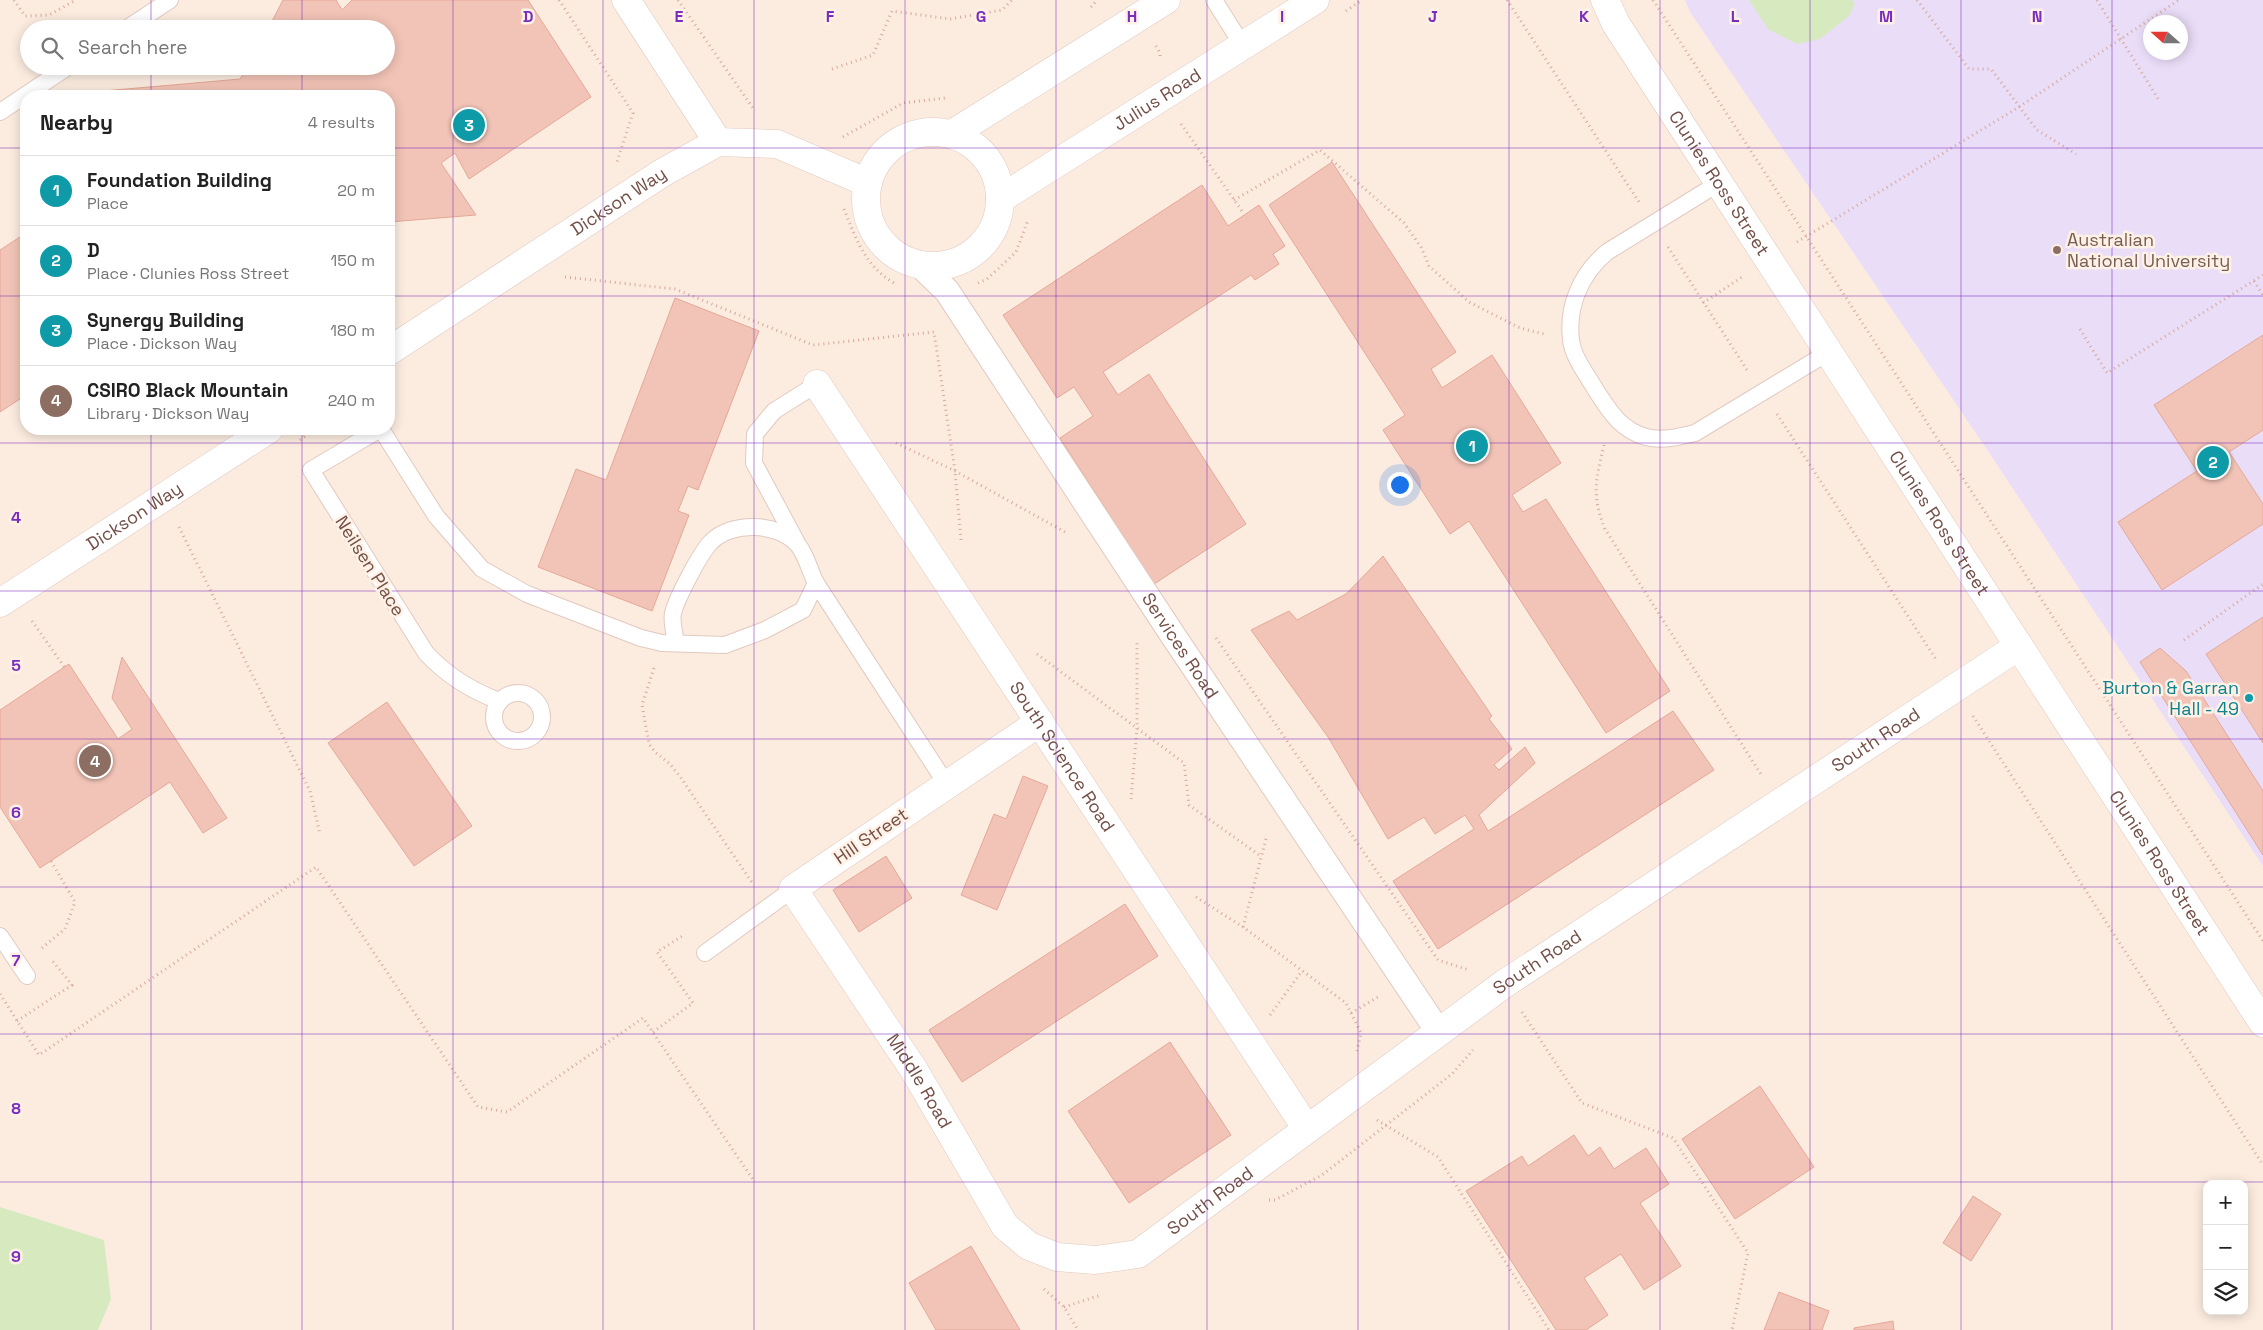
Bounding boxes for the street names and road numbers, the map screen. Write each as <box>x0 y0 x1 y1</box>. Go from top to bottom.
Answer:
street label: Julius Road <box>1109 63 1205 136</box>
street label: Clunies Ross Street <box>1664 106 1775 260</box>
street label: Dickson Way <box>566 161 670 240</box>
street label: Clunies Ross Street <box>1884 446 1995 600</box>
street label: Dickson Way <box>82 476 186 555</box>
street label: Neilsen Place <box>330 511 410 620</box>
street label: Services Road <box>1137 588 1224 703</box>
street label: South Science Road <box>1005 677 1120 836</box>
street label: South Road <box>1827 702 1924 777</box>
street label: Clunies Ross Street <box>2104 786 2215 940</box>
street label: Hill Street <box>829 802 912 869</box>
street label: South Road <box>1488 924 1586 999</box>
street label: Middle Road <box>882 1029 957 1132</box>
street label: South Road <box>1162 1161 1257 1240</box>

